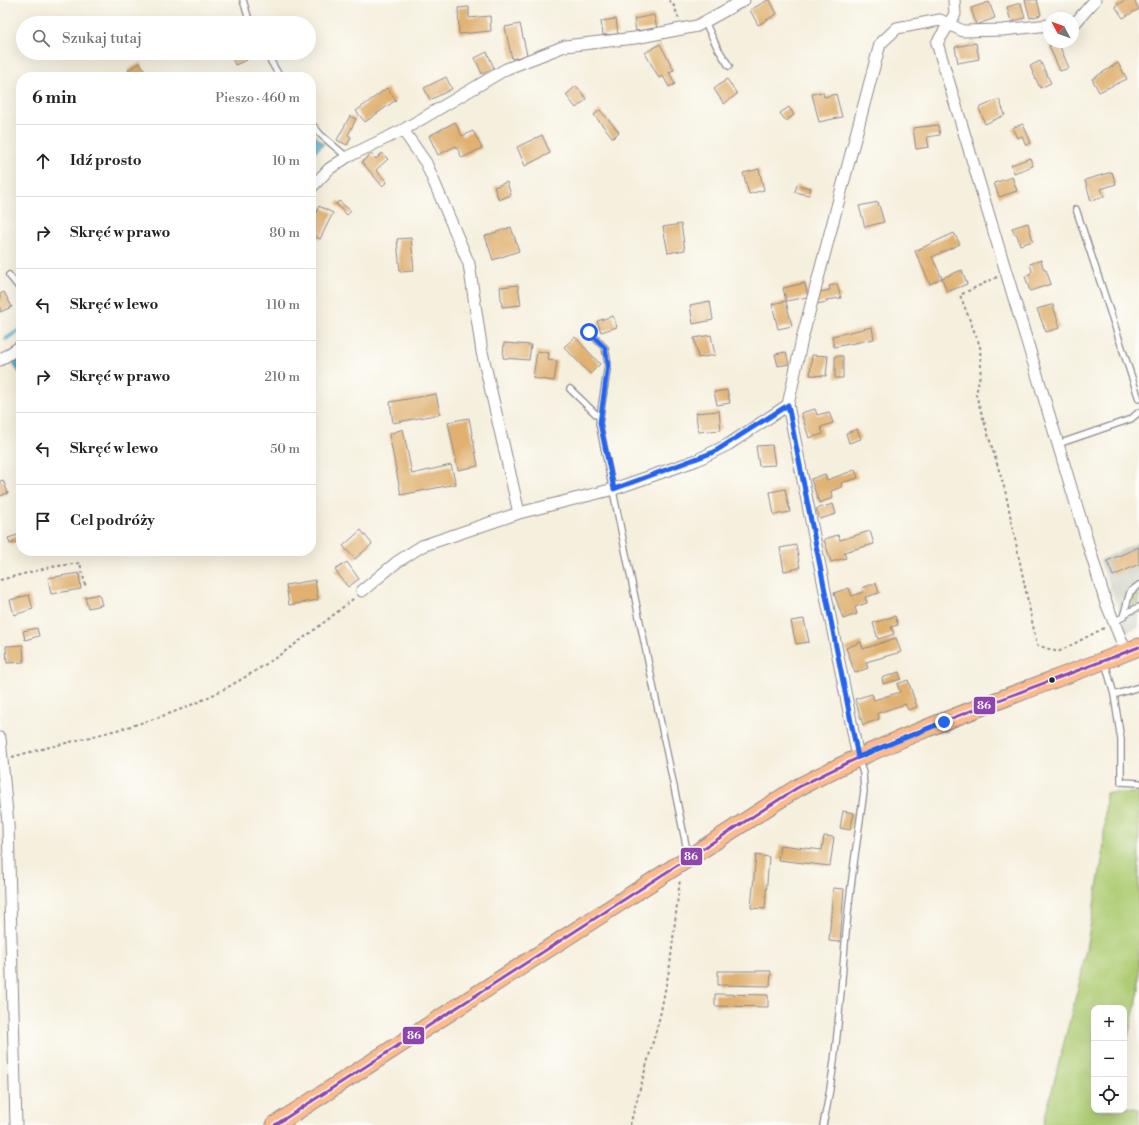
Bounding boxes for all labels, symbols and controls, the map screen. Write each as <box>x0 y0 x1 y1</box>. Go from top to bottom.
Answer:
north arrow <box>1043 12 1079 48</box>
search box <box>16 16 316 60</box>
icon: search <box>30 27 52 49</box>
text: Szukaj tutaj <box>62 29 142 48</box>
text: 6 min <box>32 87 77 109</box>
text: Pieszo · 460 m <box>215 90 300 106</box>
icon: ahead <box>32 150 54 172</box>
text: Idź prosto <box>70 151 142 170</box>
text: 10 m <box>272 153 300 169</box>
icon: right <box>32 222 54 244</box>
text: Skręć w prawo <box>70 223 170 242</box>
text: 80 m <box>269 225 300 241</box>
icon: left <box>32 294 54 316</box>
text: Skręć w lewo <box>70 295 158 314</box>
text: 110 m <box>266 297 300 313</box>
route start <box>580 323 598 341</box>
icon: right <box>32 366 54 388</box>
text: Skręć w prawo <box>70 367 170 386</box>
text: 210 m <box>265 369 300 385</box>
icon: left <box>32 438 54 460</box>
text: Skręć w lewo <box>70 439 158 458</box>
text: 50 m <box>270 441 300 457</box>
icon: arrive <box>32 510 54 532</box>
text: Cel podróży <box>70 511 155 530</box>
unlabelled marker <box>1047 675 1057 685</box>
line badge: 86 <box>973 696 996 715</box>
text: 86 <box>977 699 991 713</box>
route end <box>935 713 953 731</box>
line badge: 86 <box>680 847 703 866</box>
text: 86 <box>684 850 698 864</box>
map controls <box>1091 1005 1127 1113</box>
button: + <box>1091 1005 1127 1041</box>
line badge: 86 <box>402 1026 425 1045</box>
text: 86 <box>407 1029 421 1043</box>
button: − <box>1091 1041 1127 1077</box>
button: locate <box>1091 1077 1127 1113</box>

